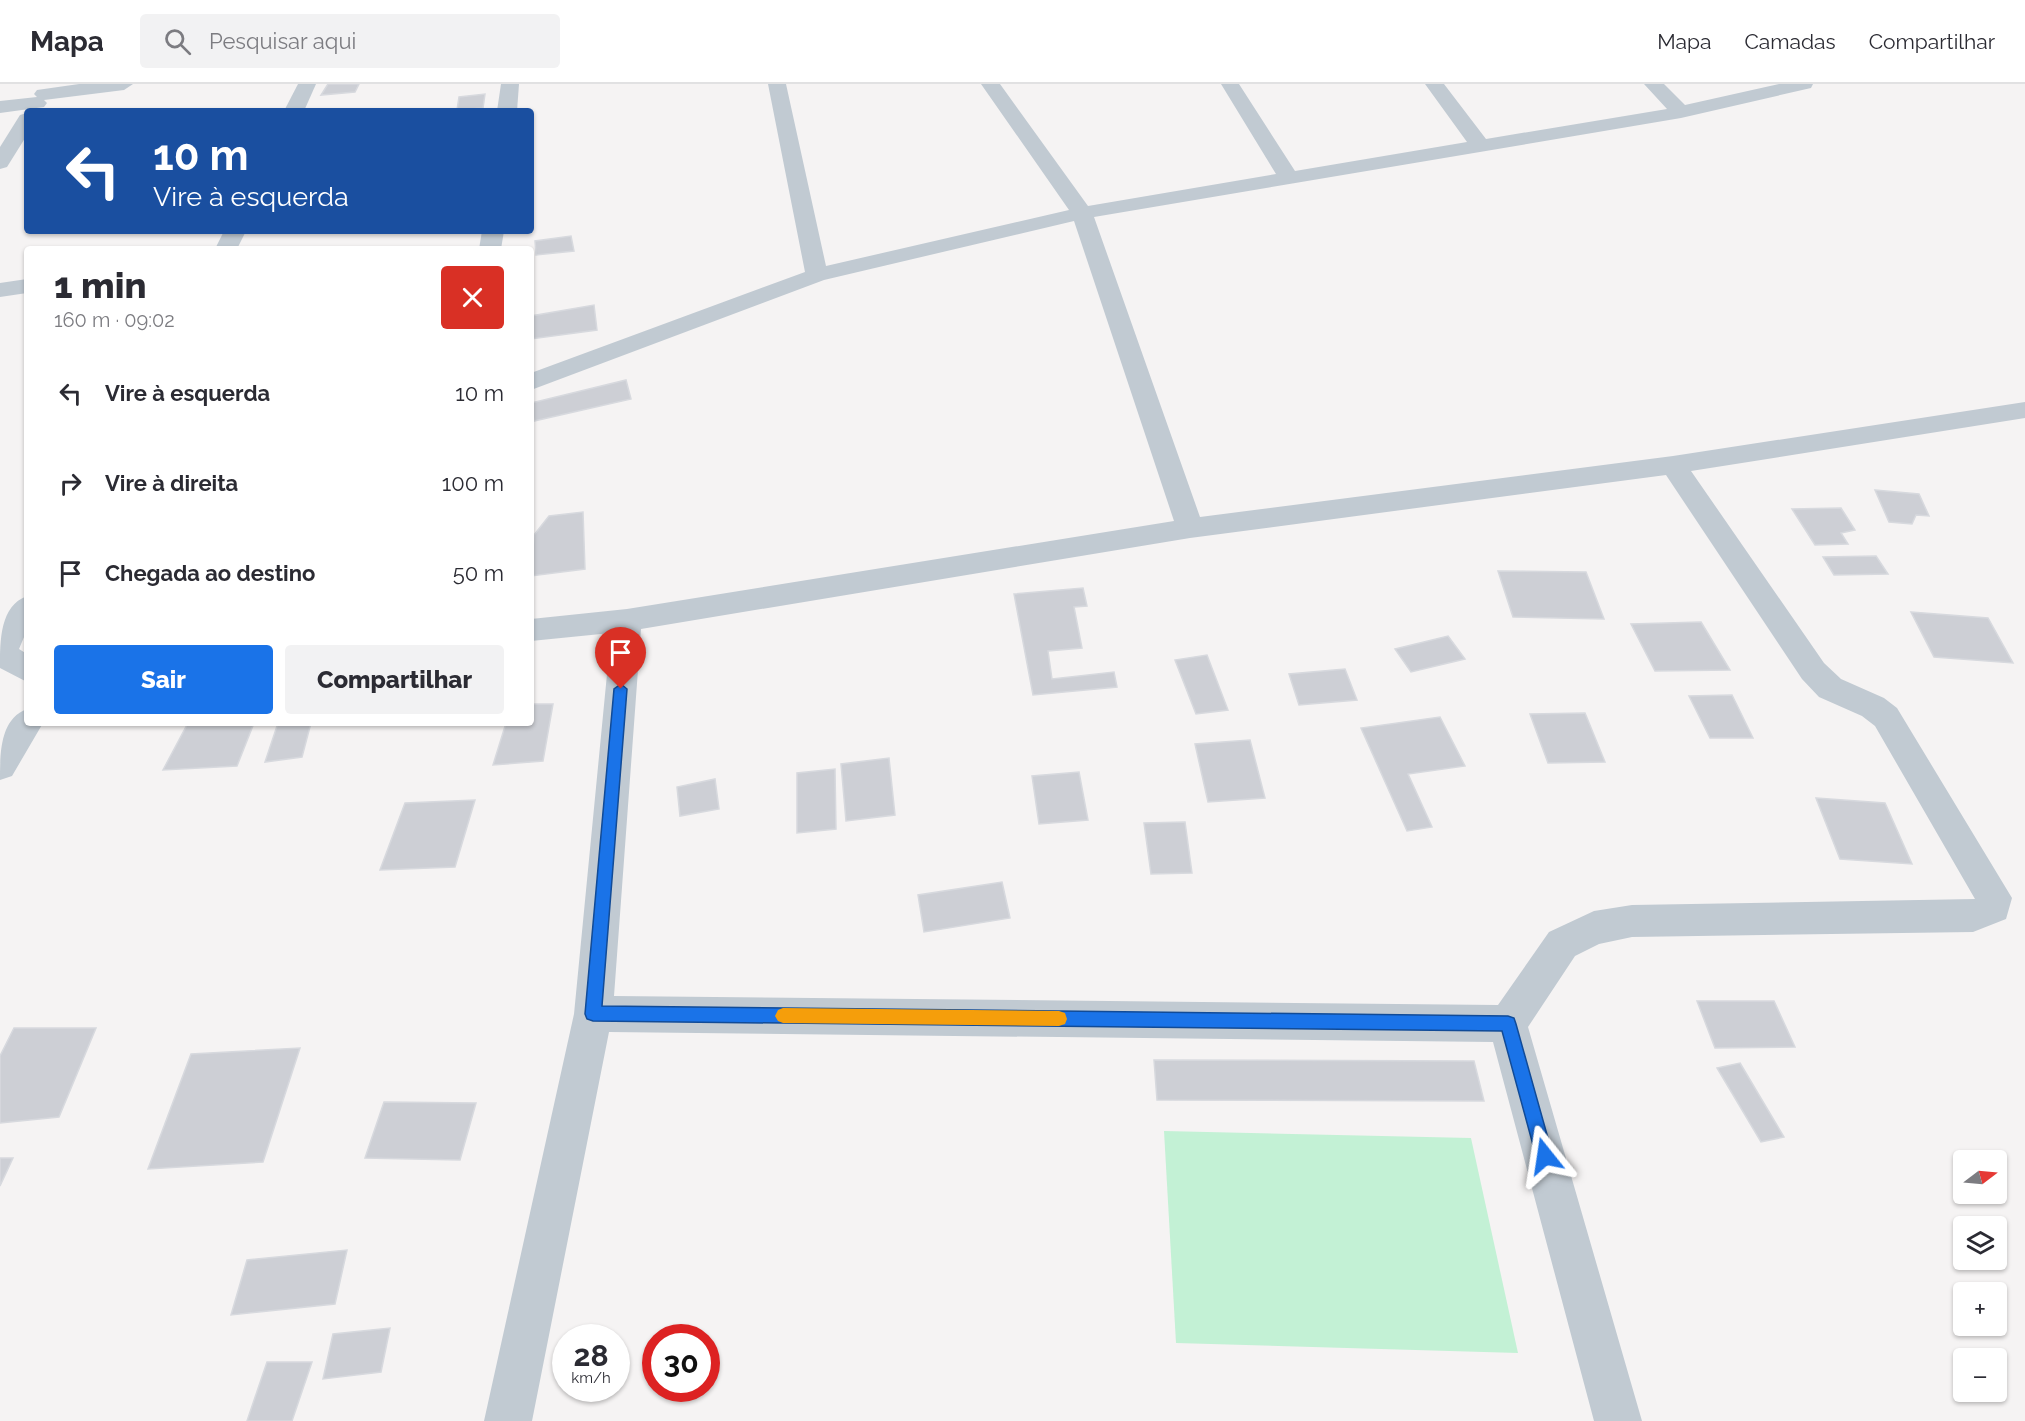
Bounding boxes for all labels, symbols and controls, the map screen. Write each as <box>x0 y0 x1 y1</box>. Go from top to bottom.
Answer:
search box <box>140 14 560 68</box>
text: Mapa <box>30 25 104 58</box>
icon: search <box>161 25 194 58</box>
text: Pesquisar aqui <box>209 28 356 54</box>
text: Mapa <box>1657 29 1711 54</box>
text: Camadas <box>1744 29 1836 54</box>
text: Compartilhar <box>1869 29 1995 54</box>
text: 10 m <box>153 131 249 180</box>
icon: left <box>54 132 132 210</box>
text: Vire à esquerda <box>153 181 349 212</box>
text: 1 min <box>54 264 146 306</box>
button: close <box>441 266 504 329</box>
text: 160 m · 09:02 <box>54 308 175 332</box>
icon: left <box>54 377 87 410</box>
text: Vire à esquerda <box>105 380 270 406</box>
text: 10 m <box>455 380 504 406</box>
icon: right <box>54 467 87 500</box>
text: Vire à direita <box>105 470 238 496</box>
text: 100 m <box>442 470 504 496</box>
icon: arrive <box>54 557 87 590</box>
text: Chegada ao destino <box>105 560 315 586</box>
text: 50 m <box>453 560 504 586</box>
pin <box>595 627 646 689</box>
icon: arrive <box>604 636 637 669</box>
button: Sair <box>54 645 273 714</box>
button: Compartilhar <box>285 645 504 714</box>
position arrow <box>1513 1124 1577 1188</box>
north arrow <box>1953 1150 2007 1204</box>
map controls <box>1953 1150 2007 1402</box>
button: layers <box>1953 1216 2007 1270</box>
button: + <box>1953 1282 2007 1336</box>
speed limit sign: 30 <box>642 1324 720 1402</box>
text: 28 <box>573 1338 609 1373</box>
button: − <box>1953 1348 2007 1402</box>
text: km/h <box>571 1369 611 1387</box>

